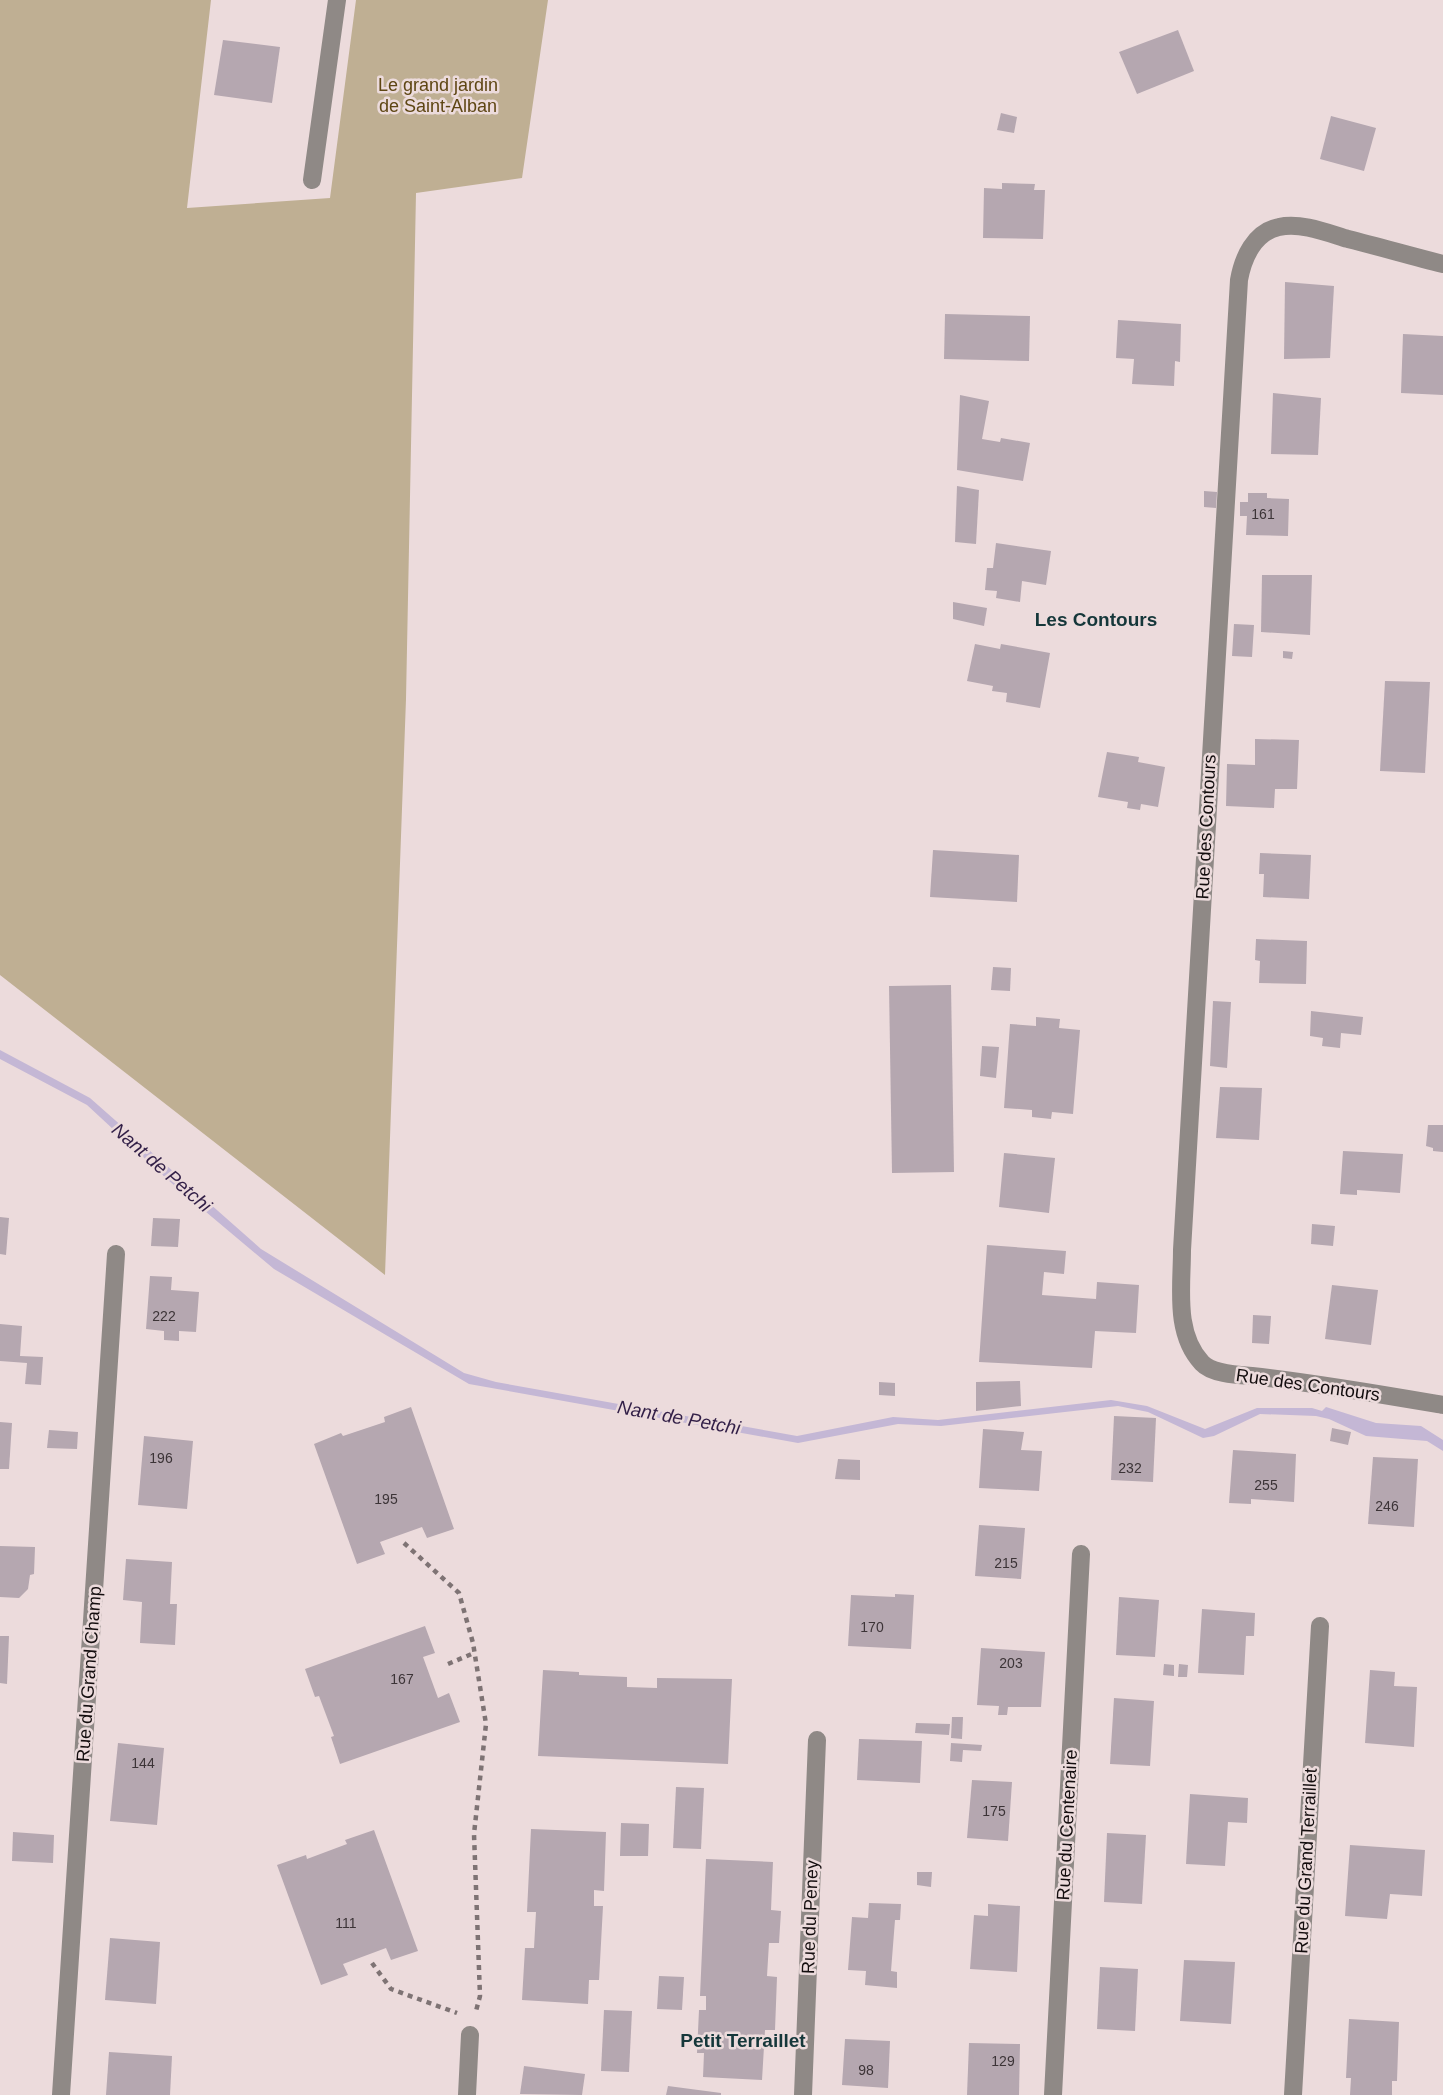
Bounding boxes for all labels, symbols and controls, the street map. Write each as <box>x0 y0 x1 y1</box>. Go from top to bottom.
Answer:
park label: Le grand jardin de Saint-Alban <box>378 75 498 116</box>
house number: 161 <box>1251 506 1275 522</box>
district label: Les Contours <box>1035 609 1157 630</box>
street label: Rue des Contours <box>1192 754 1220 900</box>
water label: Nant de Petchi <box>108 1119 216 1217</box>
house number: 222 <box>152 1308 176 1324</box>
street label: Rue des Contours <box>1235 1365 1381 1405</box>
water label: Nant de Petchi <box>616 1396 743 1439</box>
house number: 196 <box>149 1450 173 1466</box>
house number: 232 <box>1118 1460 1142 1476</box>
house number: 255 <box>1254 1477 1278 1493</box>
house number: 195 <box>374 1491 398 1507</box>
house number: 246 <box>1375 1498 1399 1514</box>
house number: 215 <box>994 1555 1018 1571</box>
street label: Rue du Grand Champ <box>73 1585 105 1763</box>
house number: 170 <box>860 1619 884 1635</box>
house number: 203 <box>999 1655 1023 1671</box>
house number: 167 <box>390 1671 414 1687</box>
street label: Rue du Centenaire <box>1053 1749 1081 1901</box>
house number: 144 <box>131 1755 155 1771</box>
street label: Rue du Grand Terraillet <box>1291 1768 1321 1954</box>
house number: 175 <box>982 1803 1006 1819</box>
street label: Rue du Peney <box>798 1860 822 1974</box>
house number: 111 <box>335 1915 357 1931</box>
district label: Petit Terraillet <box>680 2030 806 2051</box>
house number: 129 <box>991 2053 1015 2069</box>
house number: 98 <box>858 2062 874 2078</box>

